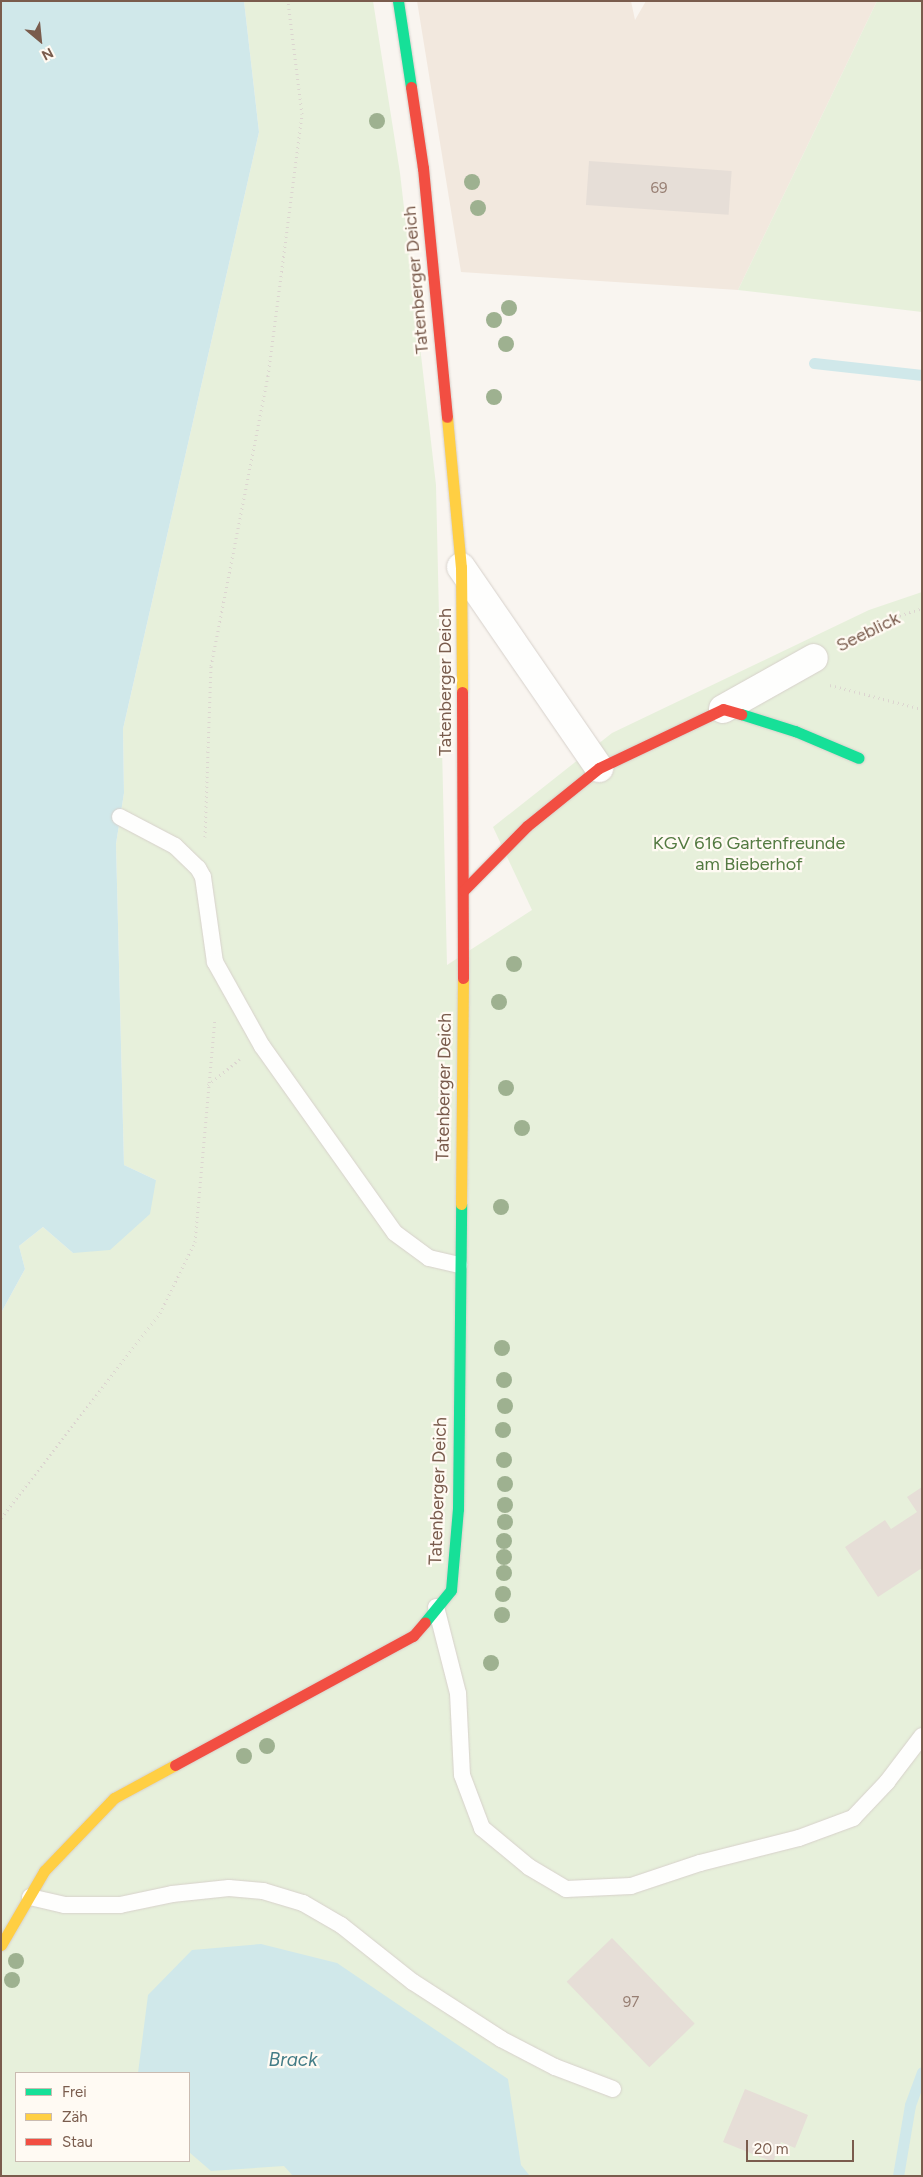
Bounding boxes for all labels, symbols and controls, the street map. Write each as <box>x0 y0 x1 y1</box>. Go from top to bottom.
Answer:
north arrow <box>15 15 65 65</box>
text: N <box>39 44 56 64</box>
house number: 69 <box>651 180 667 198</box>
street label: Tatenberger Deich <box>399 205 433 355</box>
street label: Seeblick <box>833 607 903 657</box>
street label: Tatenberger Deich <box>434 608 456 756</box>
park label: KGV 616 Gartenfreunde am Bieberhof <box>653 833 845 876</box>
street label: Tatenberger Deich <box>432 1013 456 1161</box>
street label: Tatenberger Deich <box>425 1417 451 1565</box>
house number: 97 <box>623 1994 639 2012</box>
water label: Brack <box>269 2049 317 2071</box>
legend <box>15 2072 190 2162</box>
text: Frei <box>62 2083 87 2101</box>
text: Zäh <box>62 2108 88 2126</box>
scale bar <box>748 2130 856 2162</box>
text: Stau <box>62 2133 93 2151</box>
text: 20 m <box>754 2140 788 2158</box>

